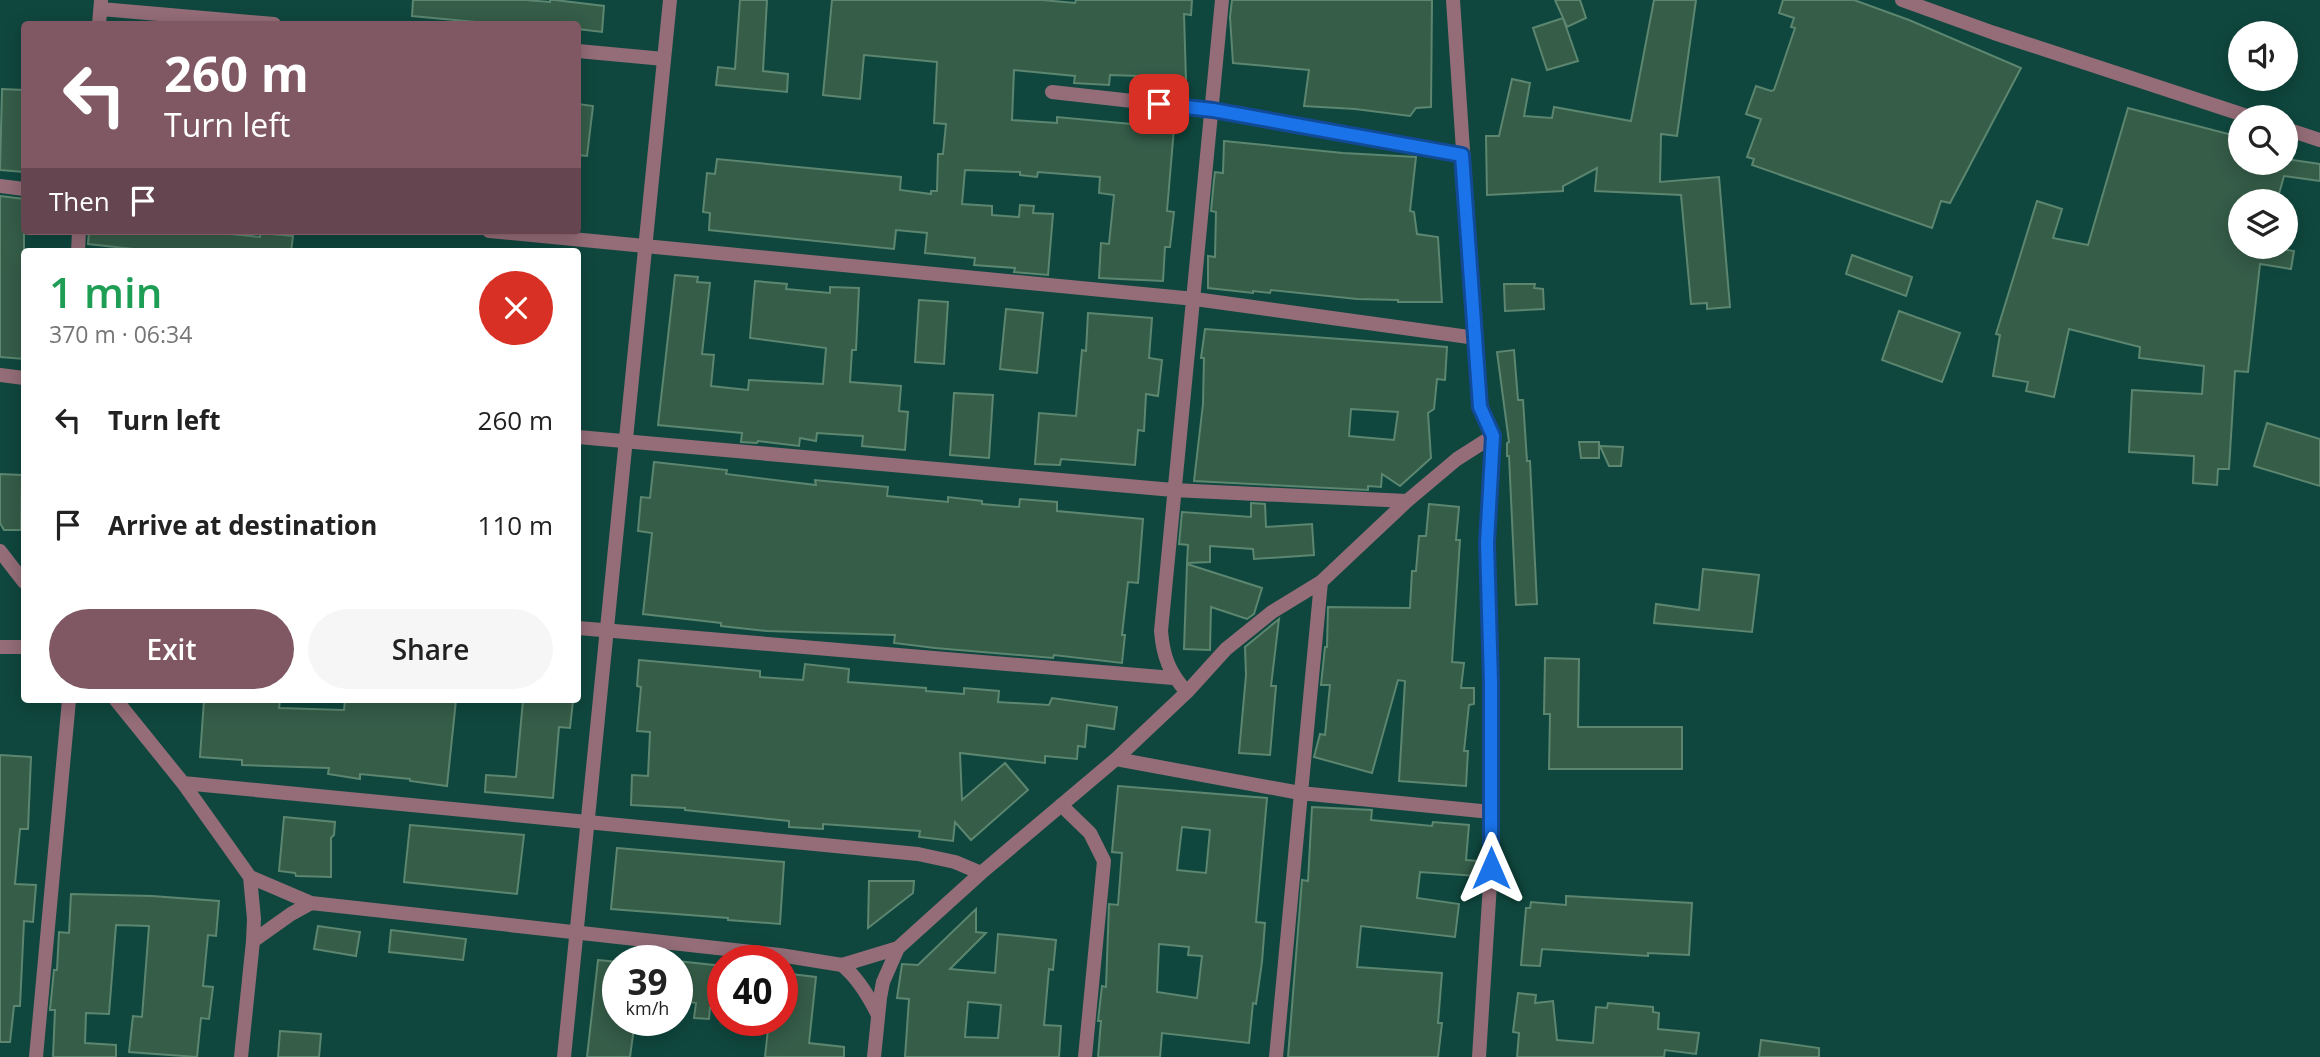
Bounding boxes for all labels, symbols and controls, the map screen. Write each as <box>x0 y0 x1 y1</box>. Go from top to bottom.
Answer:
map controls <box>2228 21 2298 259</box>
button: sound <box>2228 21 2298 91</box>
text: 260 m <box>164 40 309 106</box>
icon: left <box>49 49 140 140</box>
pin <box>1129 74 1189 134</box>
icon: arrive <box>1140 85 1178 123</box>
text: Turn left <box>164 103 290 146</box>
button: search <box>2228 105 2298 175</box>
icon: arrive <box>124 182 162 220</box>
text: Then <box>49 183 110 219</box>
button: layers <box>2228 189 2298 259</box>
text: 1 min <box>49 263 162 320</box>
button: close <box>479 271 553 345</box>
text: 370 m · 06:34 <box>49 318 192 350</box>
icon: left <box>49 401 87 439</box>
text: Turn left <box>108 402 220 438</box>
text: 260 m <box>478 402 553 438</box>
icon: arrive <box>49 506 87 544</box>
text: Arrive at destination <box>108 507 377 543</box>
text: 110 m <box>478 507 553 543</box>
button: Exit <box>49 609 294 689</box>
button: Share <box>308 609 553 689</box>
position arrow <box>1454 831 1528 905</box>
speed limit sign: 40 <box>707 945 798 1036</box>
text: 39 <box>627 958 668 1005</box>
text: km/h <box>626 996 669 1020</box>

